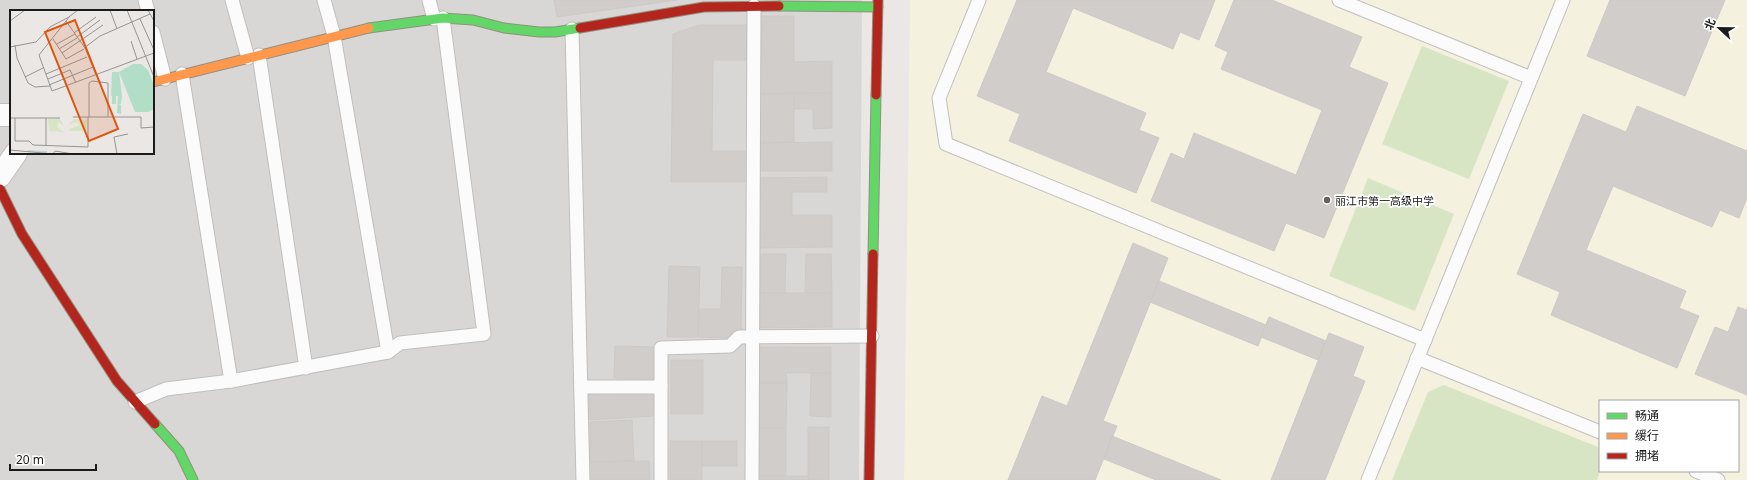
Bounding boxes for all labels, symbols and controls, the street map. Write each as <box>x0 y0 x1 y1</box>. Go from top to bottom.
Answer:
north arrow <box>1699 8 1739 48</box>
inset map <box>10 10 154 154</box>
text: 北 <box>1700 16 1718 32</box>
place label: 丽江市第一高级中学 <box>1335 193 1434 208</box>
marker: 丽江市第一高级中学 <box>1322 195 1332 205</box>
legend <box>1599 400 1739 472</box>
text: 畅通 <box>1635 407 1659 424</box>
text: 缓行 <box>1635 427 1659 444</box>
scale bar <box>10 446 96 472</box>
text: 拥堵 <box>1635 447 1659 464</box>
text: 20 m <box>16 451 44 468</box>

